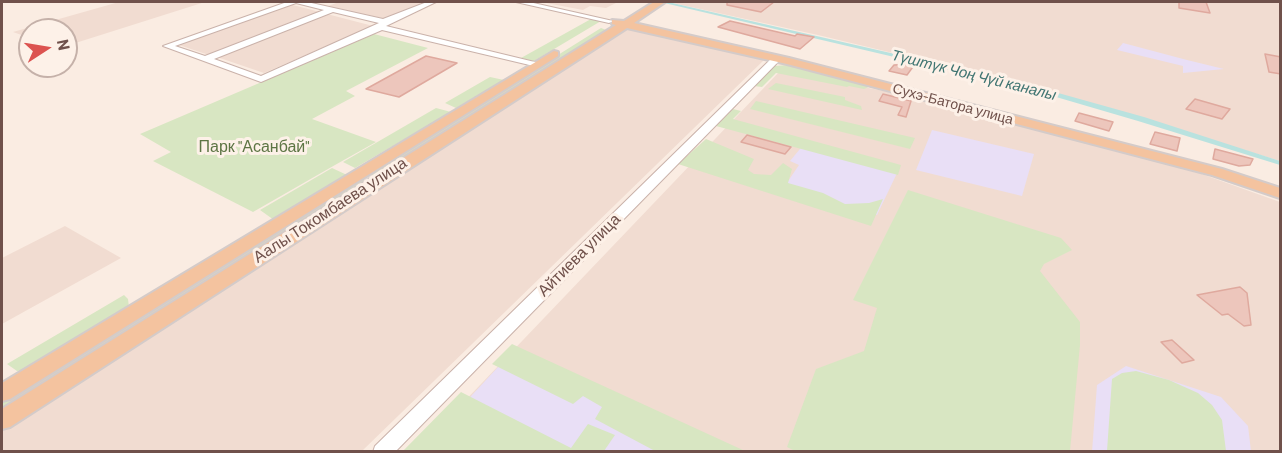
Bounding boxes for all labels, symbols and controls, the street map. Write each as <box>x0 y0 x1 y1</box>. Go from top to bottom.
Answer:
north arrow <box>18 18 78 78</box>
text: N <box>54 37 75 52</box>
water label: Түштүк Чоң Чүй каналы <box>890 46 1058 104</box>
street label: Сухэ-Батора улица <box>891 80 1015 128</box>
park label: Парк "Асанбай" <box>199 137 309 157</box>
street label: Аалы Токомбаева улица <box>250 153 410 267</box>
street label: Айтиева улица <box>534 210 624 300</box>

